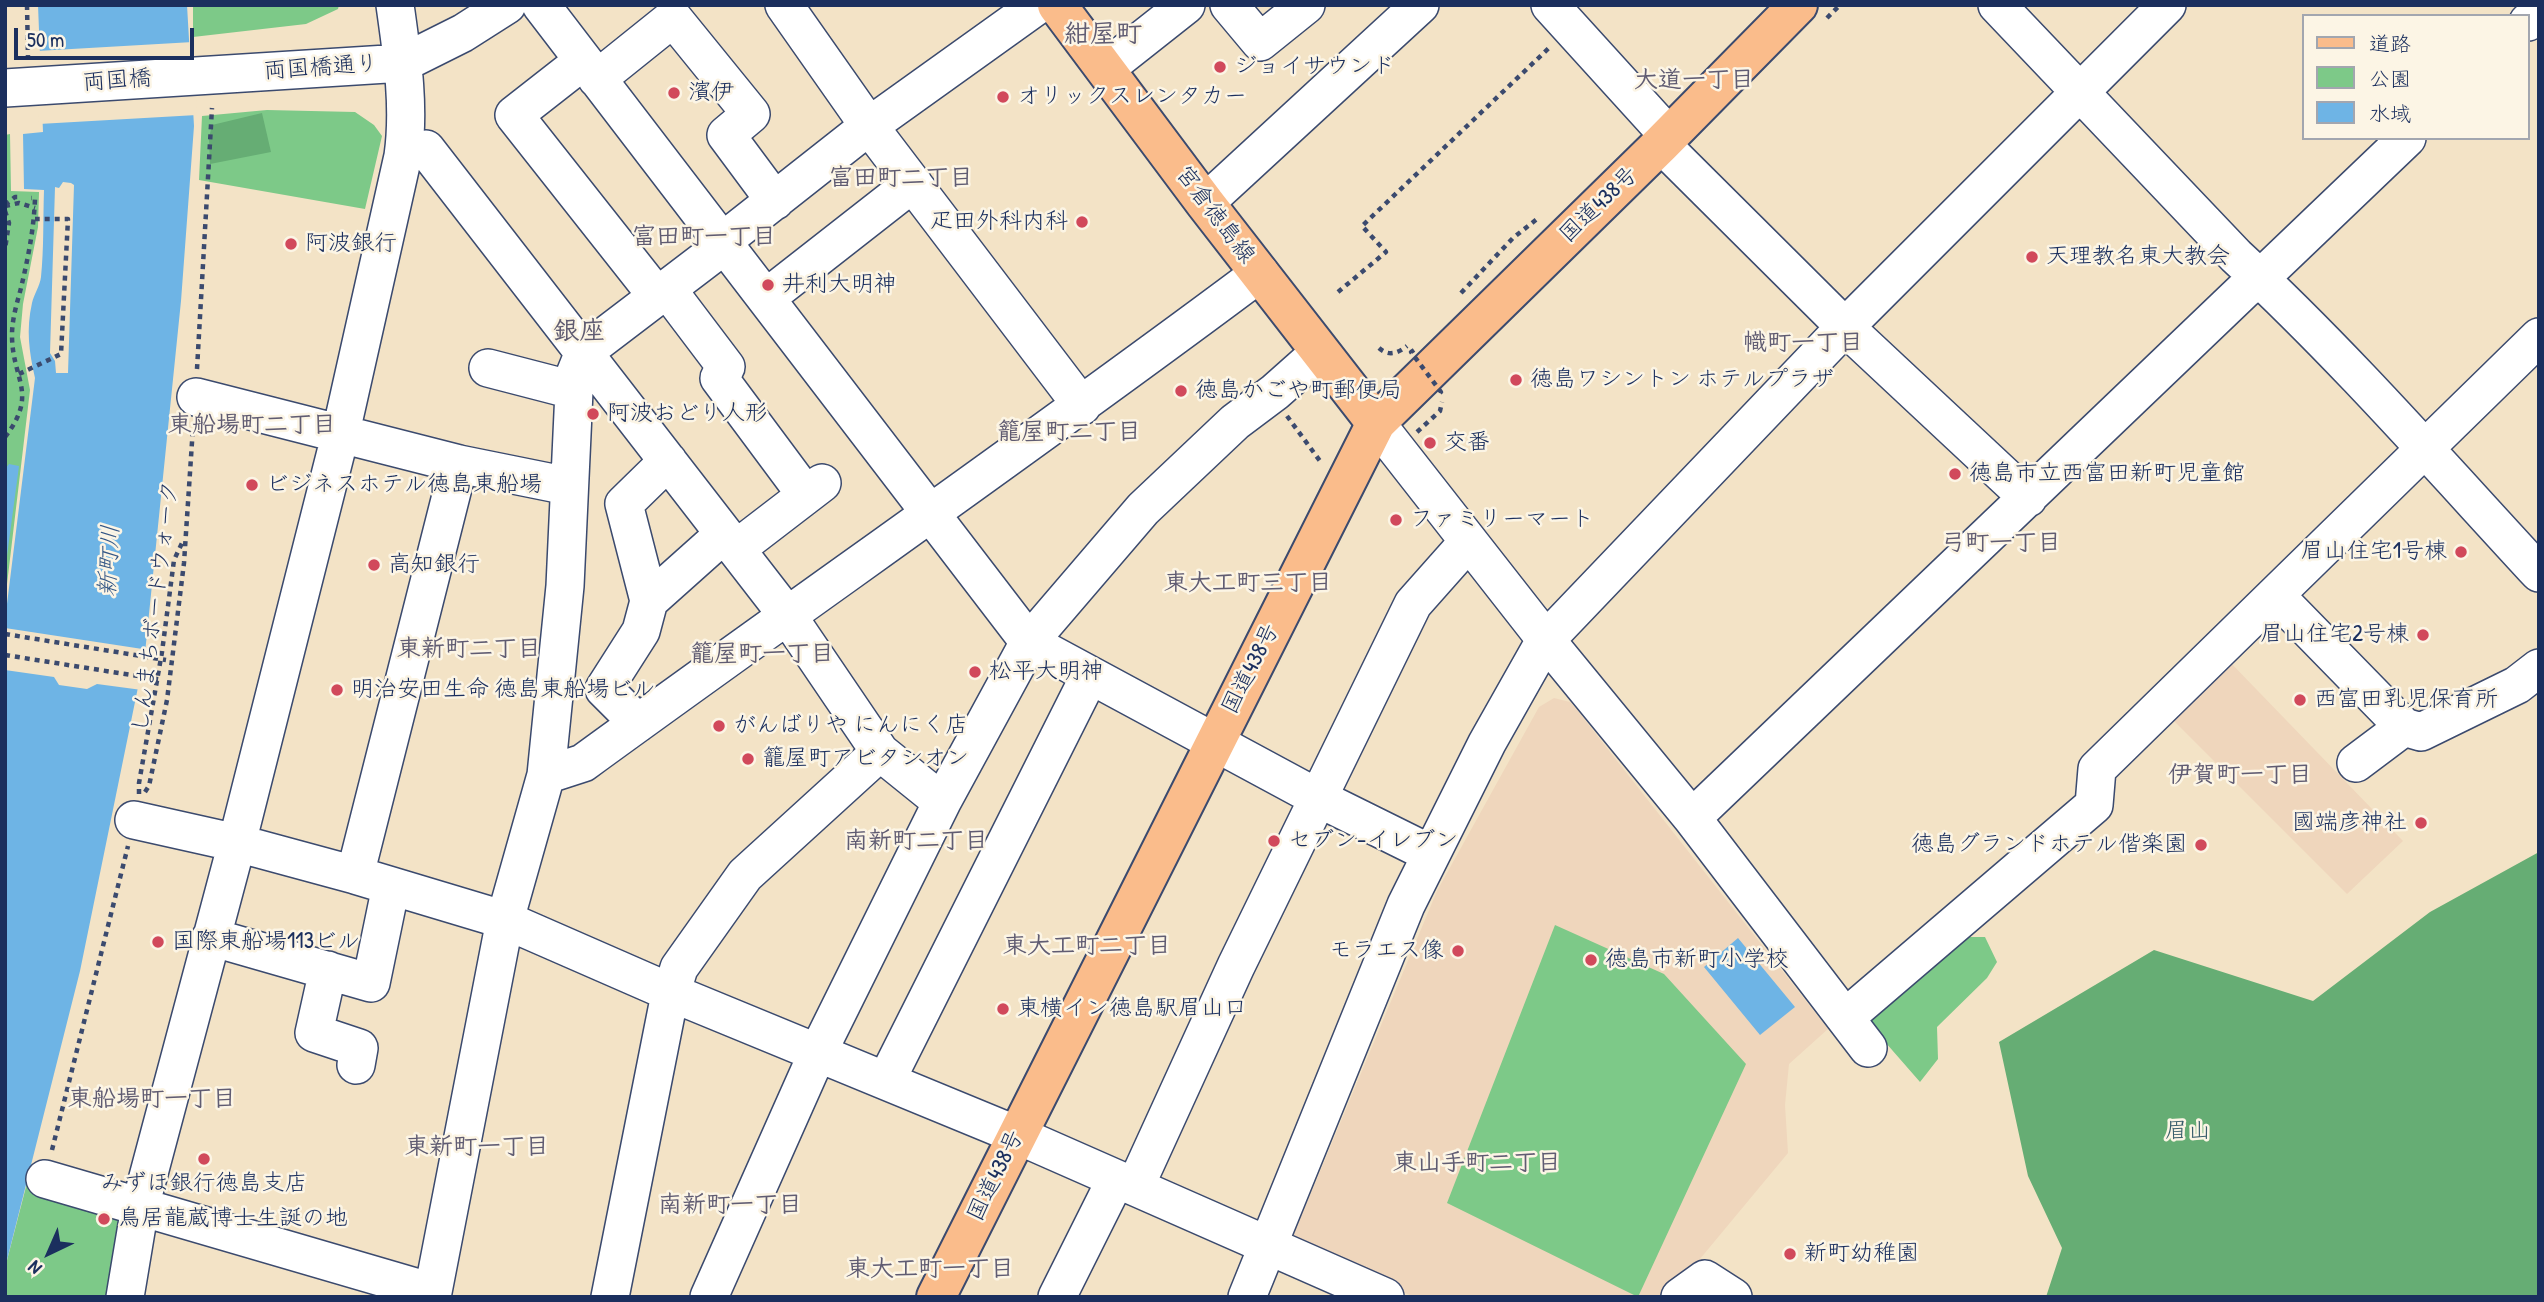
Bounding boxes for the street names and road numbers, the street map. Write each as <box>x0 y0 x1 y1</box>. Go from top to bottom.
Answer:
street label: 両国橋通り <box>263 50 379 86</box>
street label: 両国橋 <box>82 65 152 97</box>
street label: 宮倉徳島線 <box>1169 161 1261 269</box>
street label: 国道438号 <box>1554 161 1644 249</box>
street label: しんまちボードウォーク <box>127 480 185 734</box>
street label: 国道438号 <box>1216 619 1286 719</box>
street label: 国道438号 <box>962 1126 1030 1226</box>

